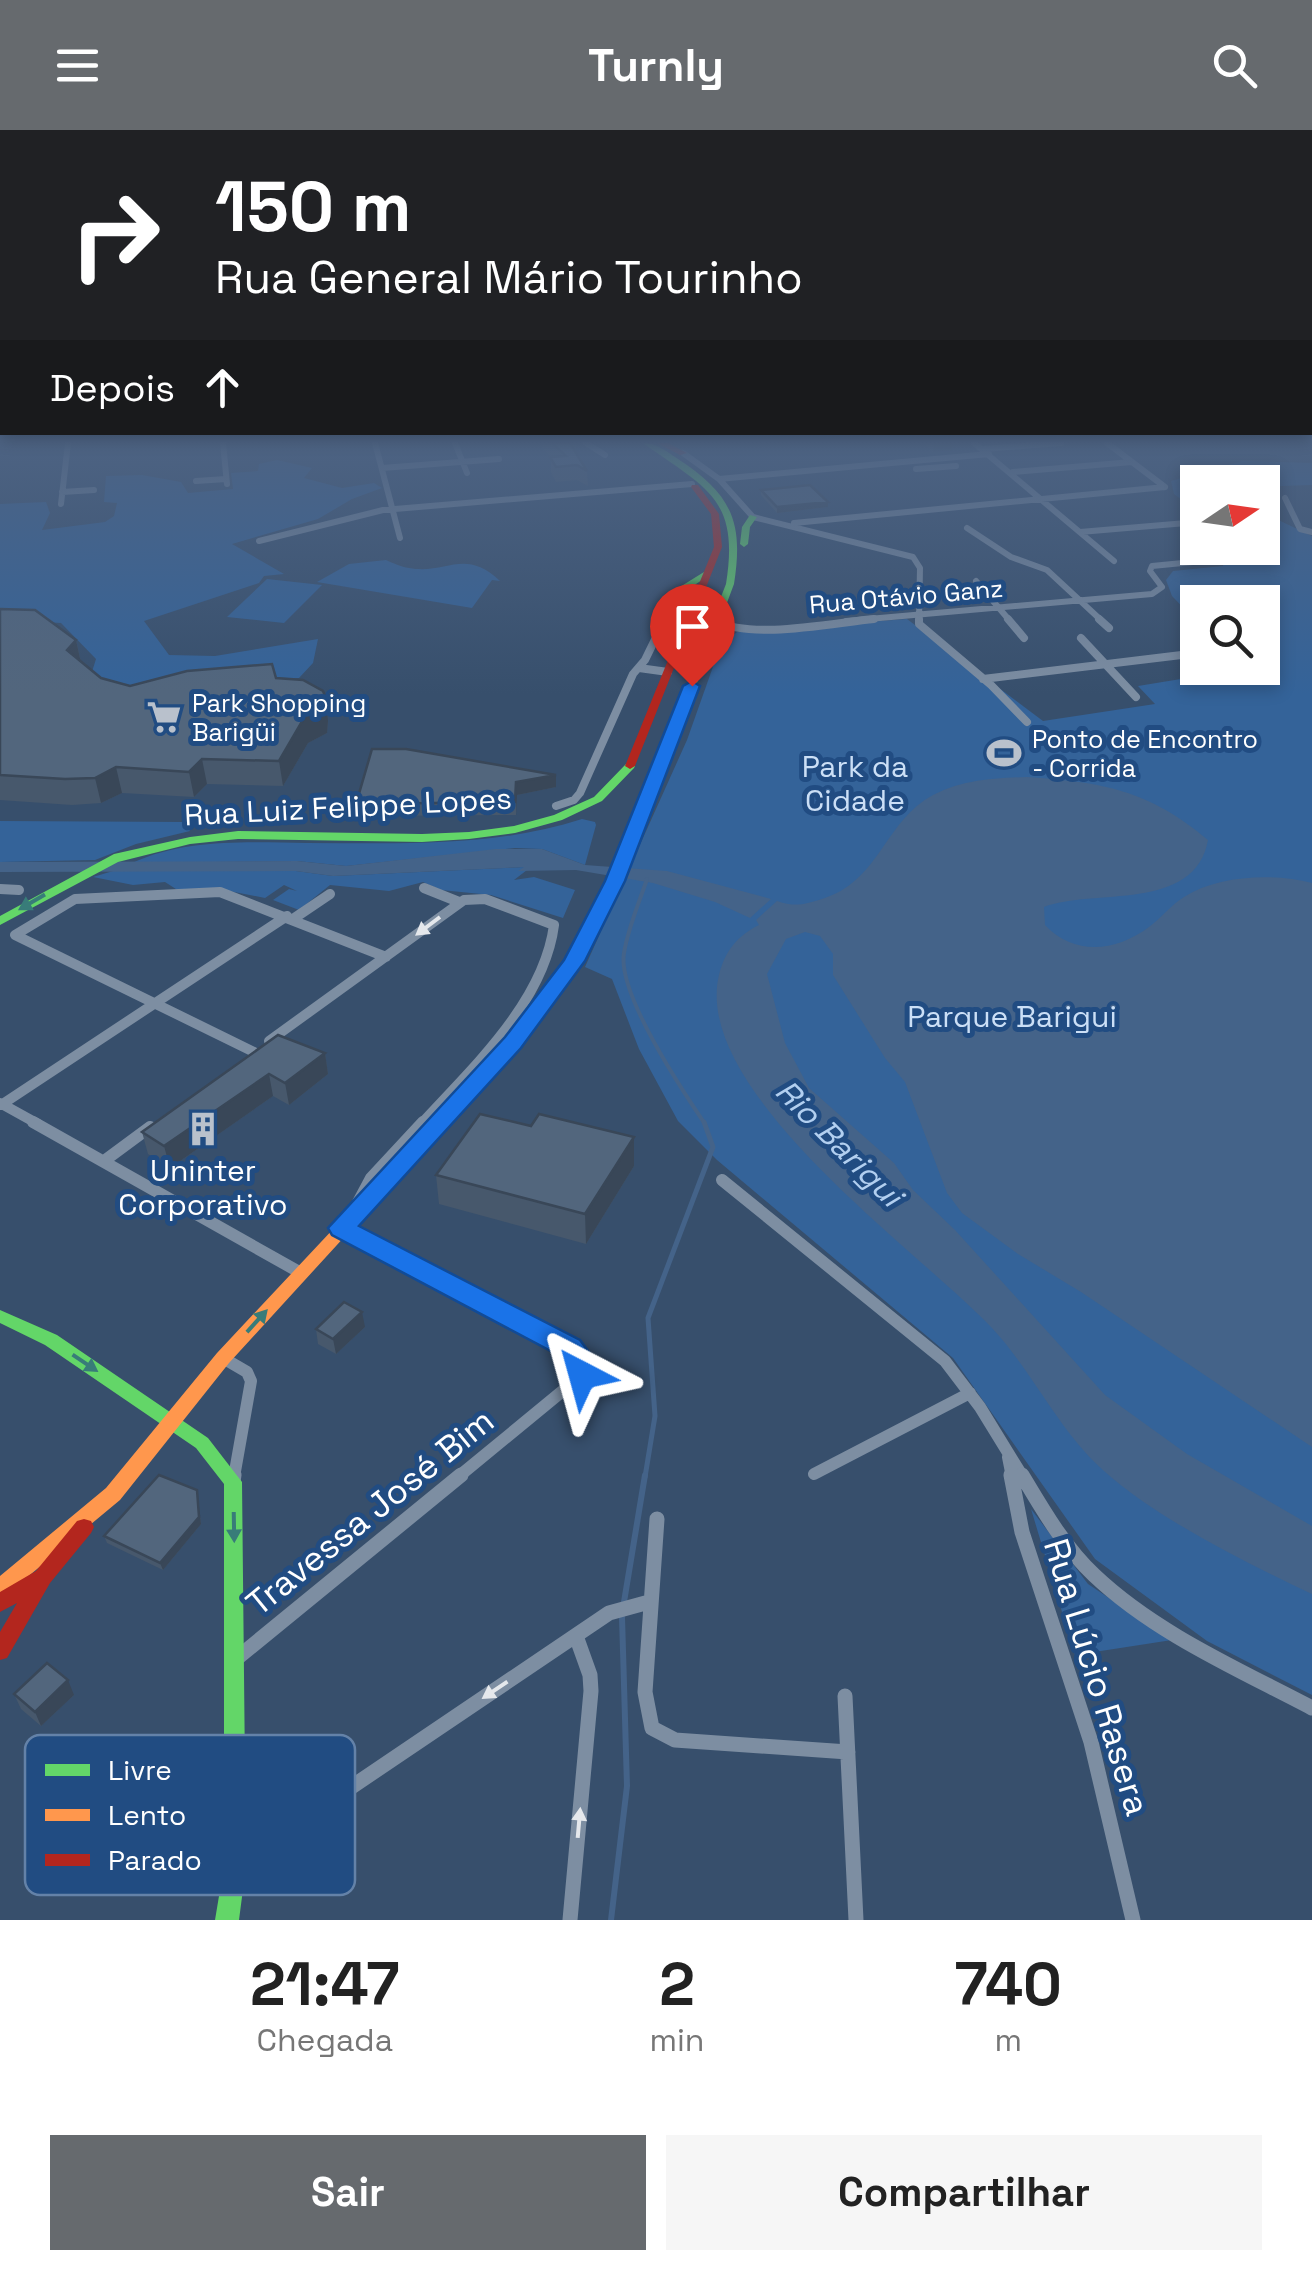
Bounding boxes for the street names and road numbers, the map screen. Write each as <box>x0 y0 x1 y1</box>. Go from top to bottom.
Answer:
street label: Rua Otávio Ganz <box>808 572 1004 620</box>
street label: Rua Luiz Felippe Lopes <box>183 778 513 835</box>
street label: Travessa José Bim <box>237 1399 503 1625</box>
street label: Rua Lúcio Rasera <box>1034 1533 1160 1821</box>

